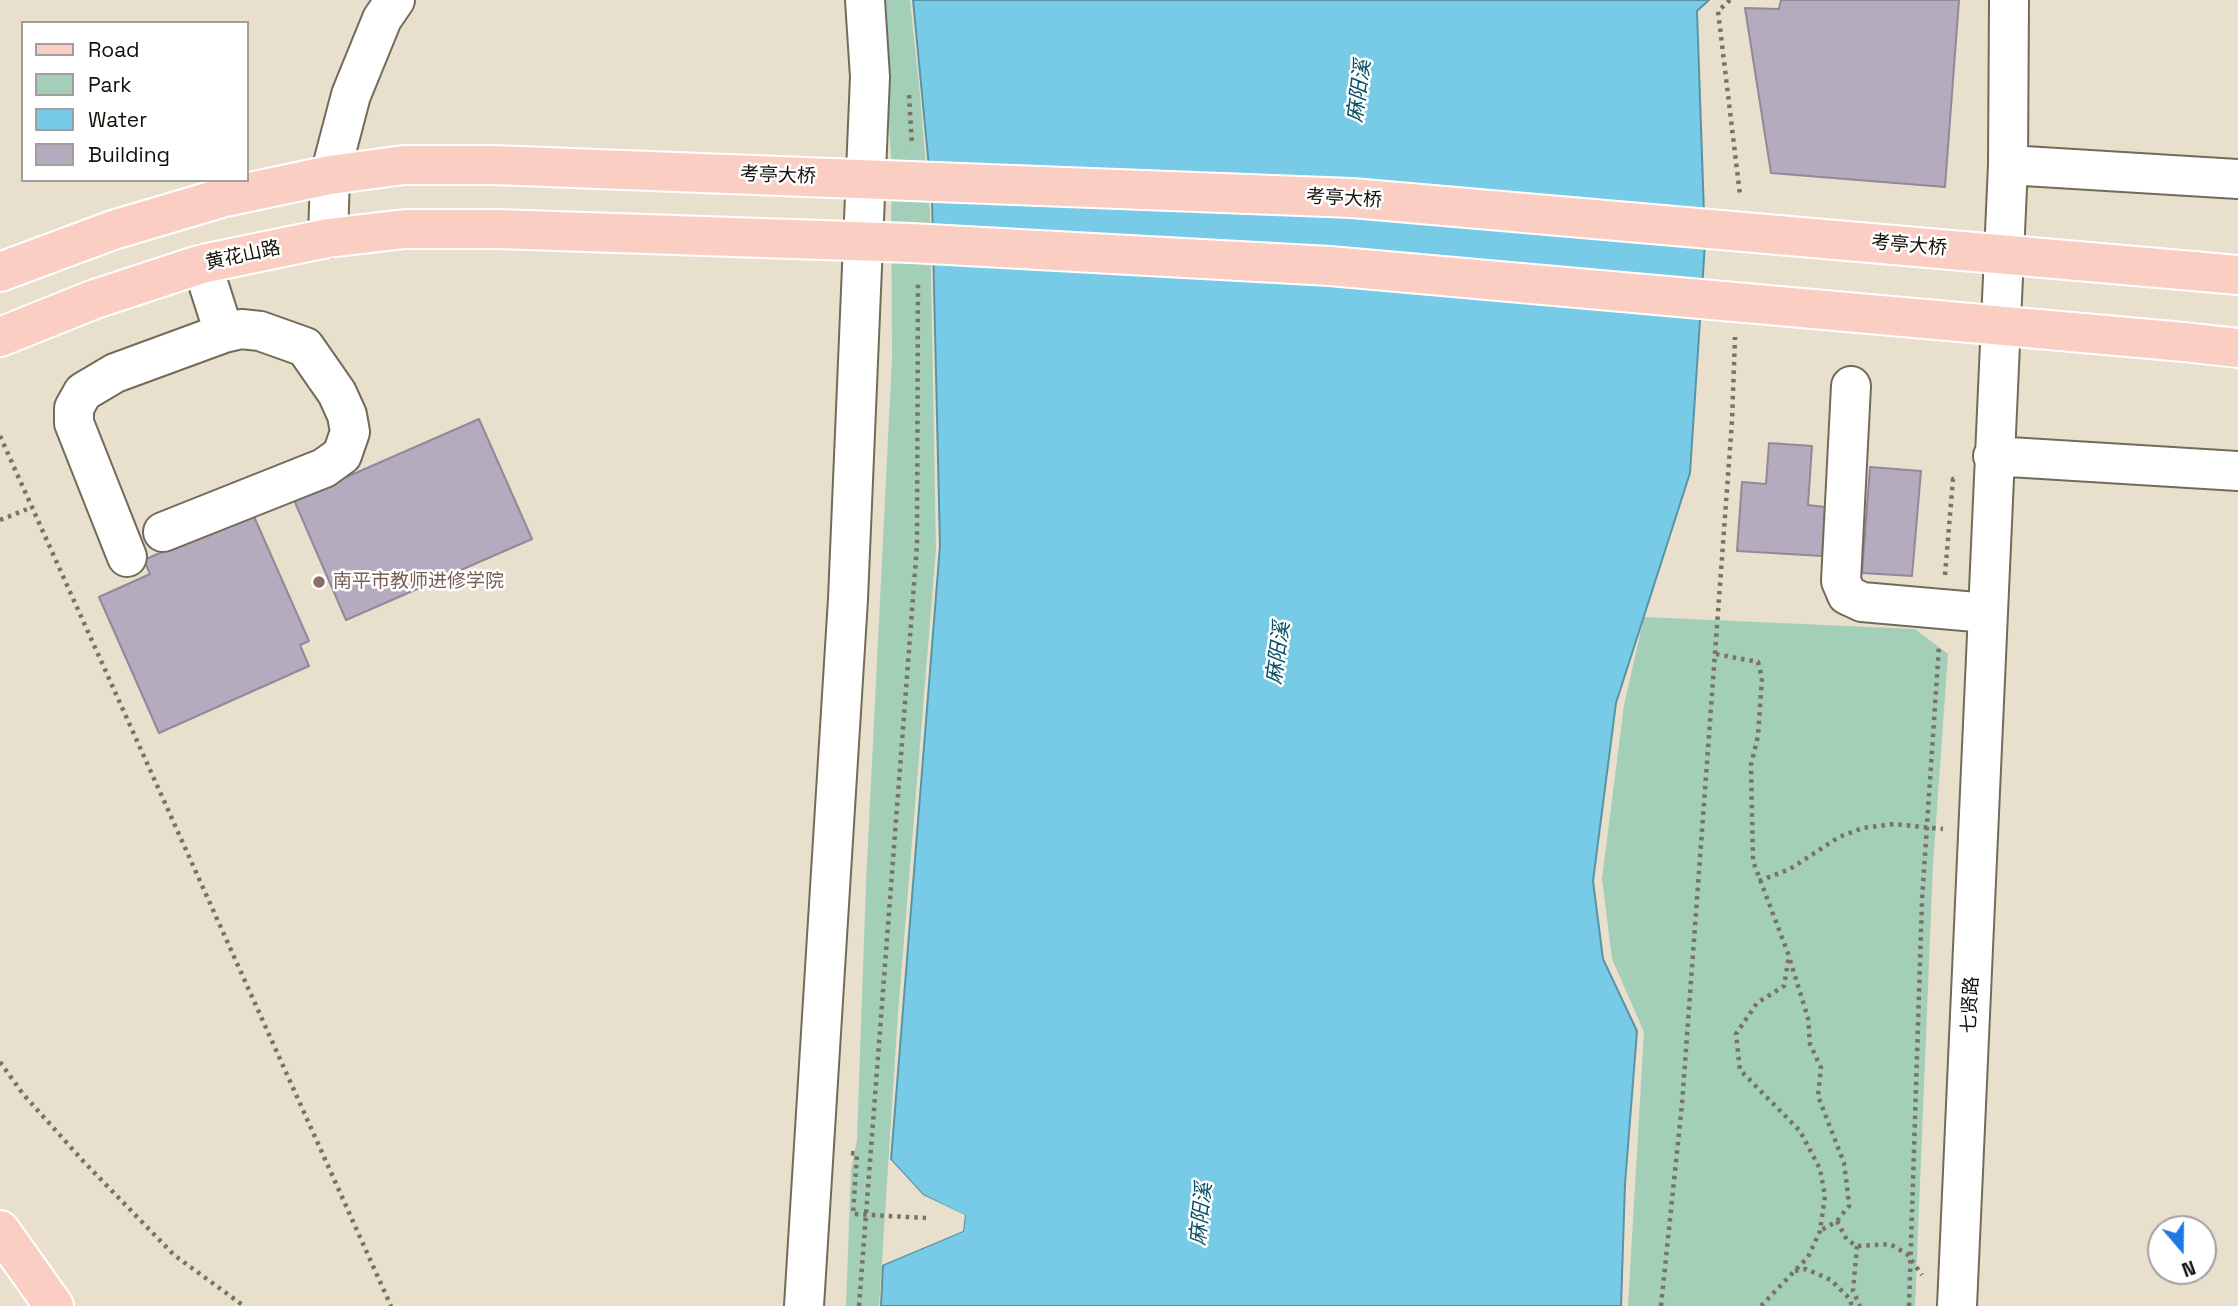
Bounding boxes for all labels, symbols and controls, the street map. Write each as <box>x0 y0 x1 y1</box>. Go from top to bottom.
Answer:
legend <box>21 21 248 182</box>
text: Road <box>88 36 140 63</box>
water label: 麻阳溪 <box>1343 58 1377 124</box>
text: Park <box>88 71 132 98</box>
text: Water <box>88 106 147 133</box>
text: Building <box>88 141 170 168</box>
street label: 考亭大桥 <box>740 163 816 189</box>
street label: 考亭大桥 <box>1305 186 1383 212</box>
street label: 考亭大桥 <box>1870 231 1948 261</box>
street label: 黄花山路 <box>203 237 283 275</box>
place label: 南平市教师进修学院 <box>333 571 504 593</box>
marker: 南平市教师进修学院 <box>311 574 327 590</box>
water label: 麻阳溪 <box>1262 620 1296 686</box>
street label: 七贤路 <box>1958 976 1984 1034</box>
water label: 麻阳溪 <box>1186 1181 1218 1247</box>
north arrow <box>2147 1215 2217 1285</box>
text: N <box>2178 1254 2199 1282</box>

